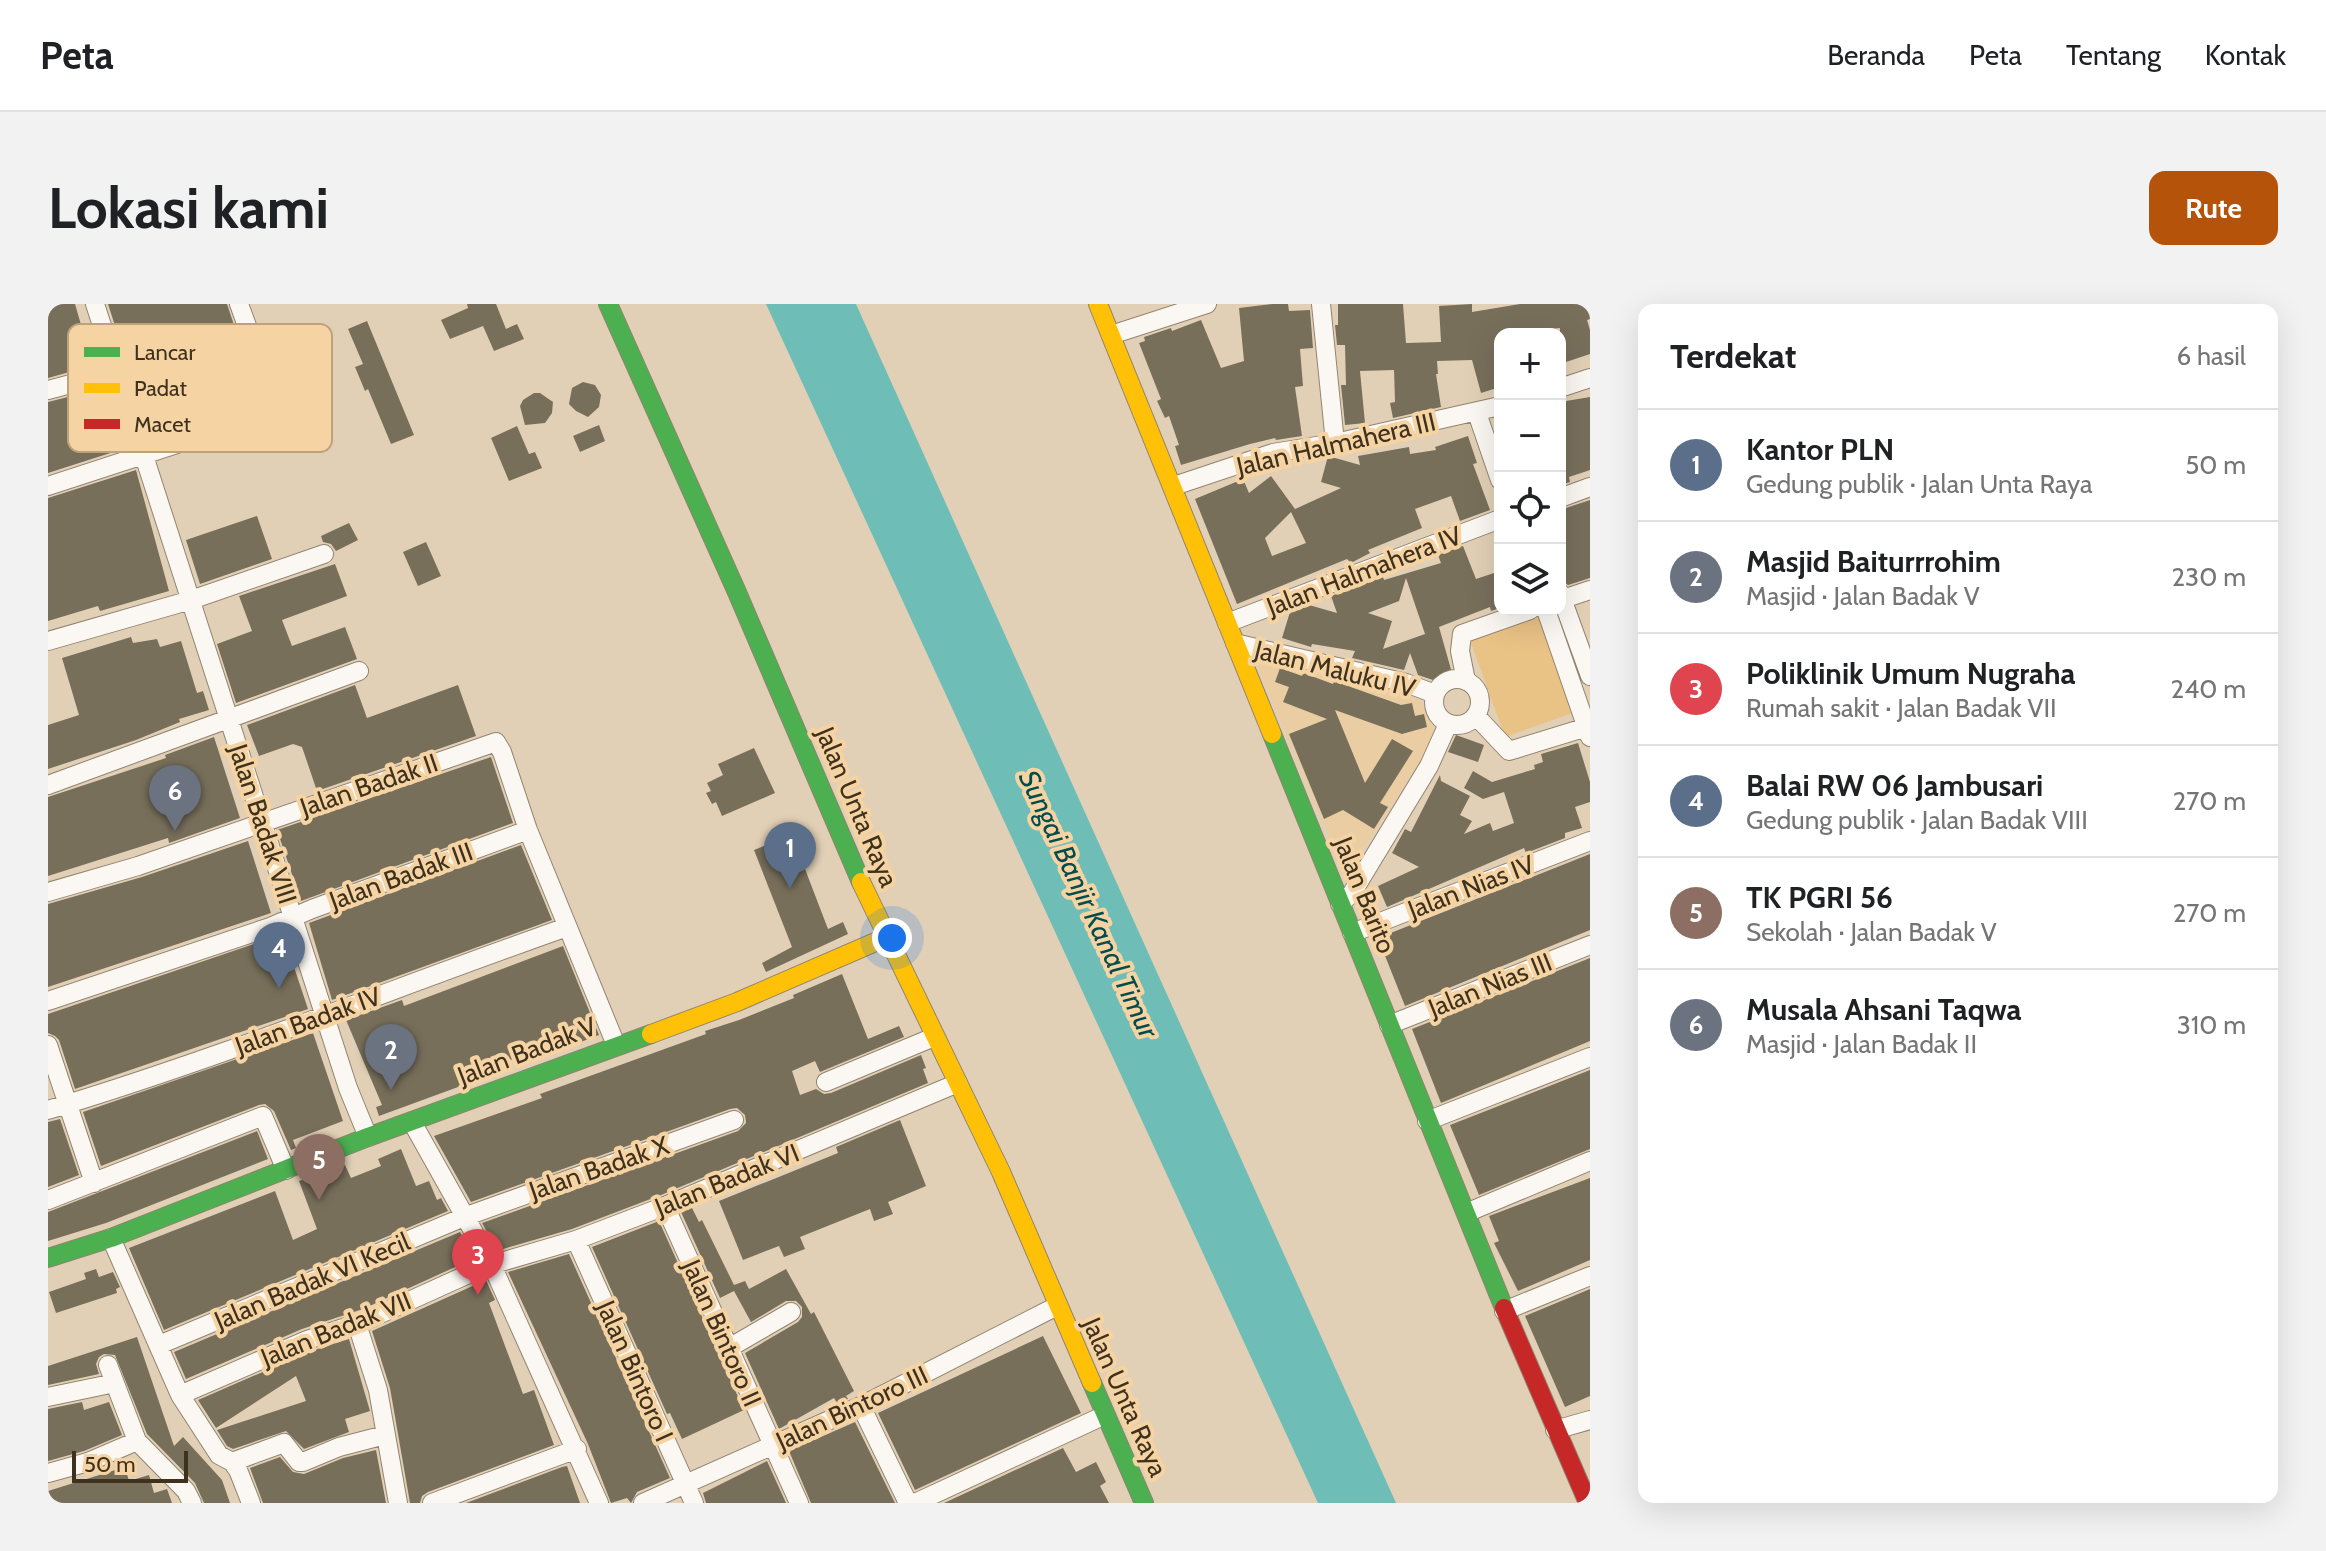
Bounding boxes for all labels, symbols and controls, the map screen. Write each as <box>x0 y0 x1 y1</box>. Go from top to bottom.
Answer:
text: Peta <box>40 32 114 79</box>
text: Beranda <box>1827 38 1925 72</box>
text: Peta <box>1969 38 2022 72</box>
text: Tentang <box>2066 38 2161 72</box>
text: Kontak <box>2205 38 2286 72</box>
button: Rute <box>2149 171 2278 245</box>
text: Lokasi kami <box>48 174 329 242</box>
legend <box>68 324 332 452</box>
map controls <box>1494 328 1566 616</box>
button: + <box>1494 328 1566 400</box>
text: Terdekat <box>1670 335 1796 377</box>
text: Lancar <box>134 339 195 366</box>
text: 6 hasil <box>2176 340 2246 372</box>
text: Padat <box>134 375 187 402</box>
button: − <box>1494 400 1566 472</box>
street label: Jalan Halmahera III <box>1232 406 1439 483</box>
text: Macet <box>134 411 191 438</box>
text: Kantor PLN <box>1746 431 1894 468</box>
text: 1 <box>1691 449 1701 481</box>
text: 50 m <box>2185 449 2246 481</box>
text: Gedung publik · Jalan Unta Raya <box>1746 468 2092 500</box>
button: locate <box>1494 472 1566 544</box>
street label: Jalan Halmahera IV <box>1261 519 1466 623</box>
text: Masjid Baiturrrohim <box>1746 543 2001 580</box>
button: layers <box>1494 544 1566 616</box>
text: 2 <box>1689 561 1703 593</box>
text: 230 m <box>2172 561 2246 593</box>
text: Masjid · Jalan Badak V <box>1746 580 1980 612</box>
street label: Jalan Maluku IV <box>1250 633 1419 704</box>
text: Poliklinik Umum Nugraha <box>1746 655 2075 692</box>
text: 3 <box>1689 673 1703 705</box>
text: 240 m <box>2171 673 2246 705</box>
text: Rumah sakit · Jalan Badak VII <box>1746 692 2057 724</box>
street label: Jalan Unta Raya <box>809 721 905 892</box>
street label: Jalan Badak VIII <box>222 739 304 908</box>
street label: Jalan Badak II <box>295 747 442 824</box>
pin: 6 <box>149 765 201 831</box>
water label: Sungai Banjir Kanal Timur <box>1012 765 1167 1045</box>
text: Balai RW 06 Jambusari <box>1746 767 2043 804</box>
text: 4 <box>1688 785 1704 817</box>
text: 270 m <box>2173 785 2246 817</box>
text: Gedung publik · Jalan Badak VIII <box>1746 804 2088 836</box>
pin: 1 <box>764 822 816 888</box>
street label: Jalan Barito <box>1327 831 1403 958</box>
street label: Jalan Badak III <box>324 835 477 917</box>
street label: Jalan Nias IV <box>1402 848 1539 926</box>
text: TK PGRI 56 <box>1746 879 1893 916</box>
text: 5 <box>1689 897 1703 929</box>
text: 270 m <box>2173 897 2246 929</box>
text: Sekolah · Jalan Badak V <box>1746 916 1997 948</box>
your location <box>872 918 912 958</box>
pin: 4 <box>253 922 305 988</box>
street label: Jalan Nias III <box>1423 946 1556 1025</box>
street label: Jalan Badak IV <box>230 980 385 1063</box>
text: Musala Ahsani Taqwa <box>1746 991 2022 1028</box>
text: 6 <box>1689 1009 1703 1041</box>
text: 310 m <box>2177 1009 2246 1041</box>
street label: Jalan Badak V <box>452 1010 601 1092</box>
pin: 2 <box>365 1024 417 1090</box>
text: Masjid · Jalan Badak II <box>1746 1028 1977 1060</box>
street label: Jalan Badak X <box>524 1129 674 1207</box>
pin: 5 <box>293 1134 345 1200</box>
street label: Jalan Badak VI <box>649 1137 804 1224</box>
street label: Jalan Badak VI Kecil <box>209 1225 415 1337</box>
pin: 3 <box>452 1229 504 1295</box>
street label: Jalan Bintoro II <box>675 1254 769 1411</box>
street label: Jalan Badak VII <box>255 1284 416 1374</box>
street label: Jalan Bintoro I <box>589 1295 680 1446</box>
street label: Jalan Unta Raya <box>1075 1312 1175 1482</box>
street label: Jalan Bintoro III <box>770 1359 933 1458</box>
scale bar <box>72 1447 188 1483</box>
text: 50 m <box>84 1451 136 1478</box>

